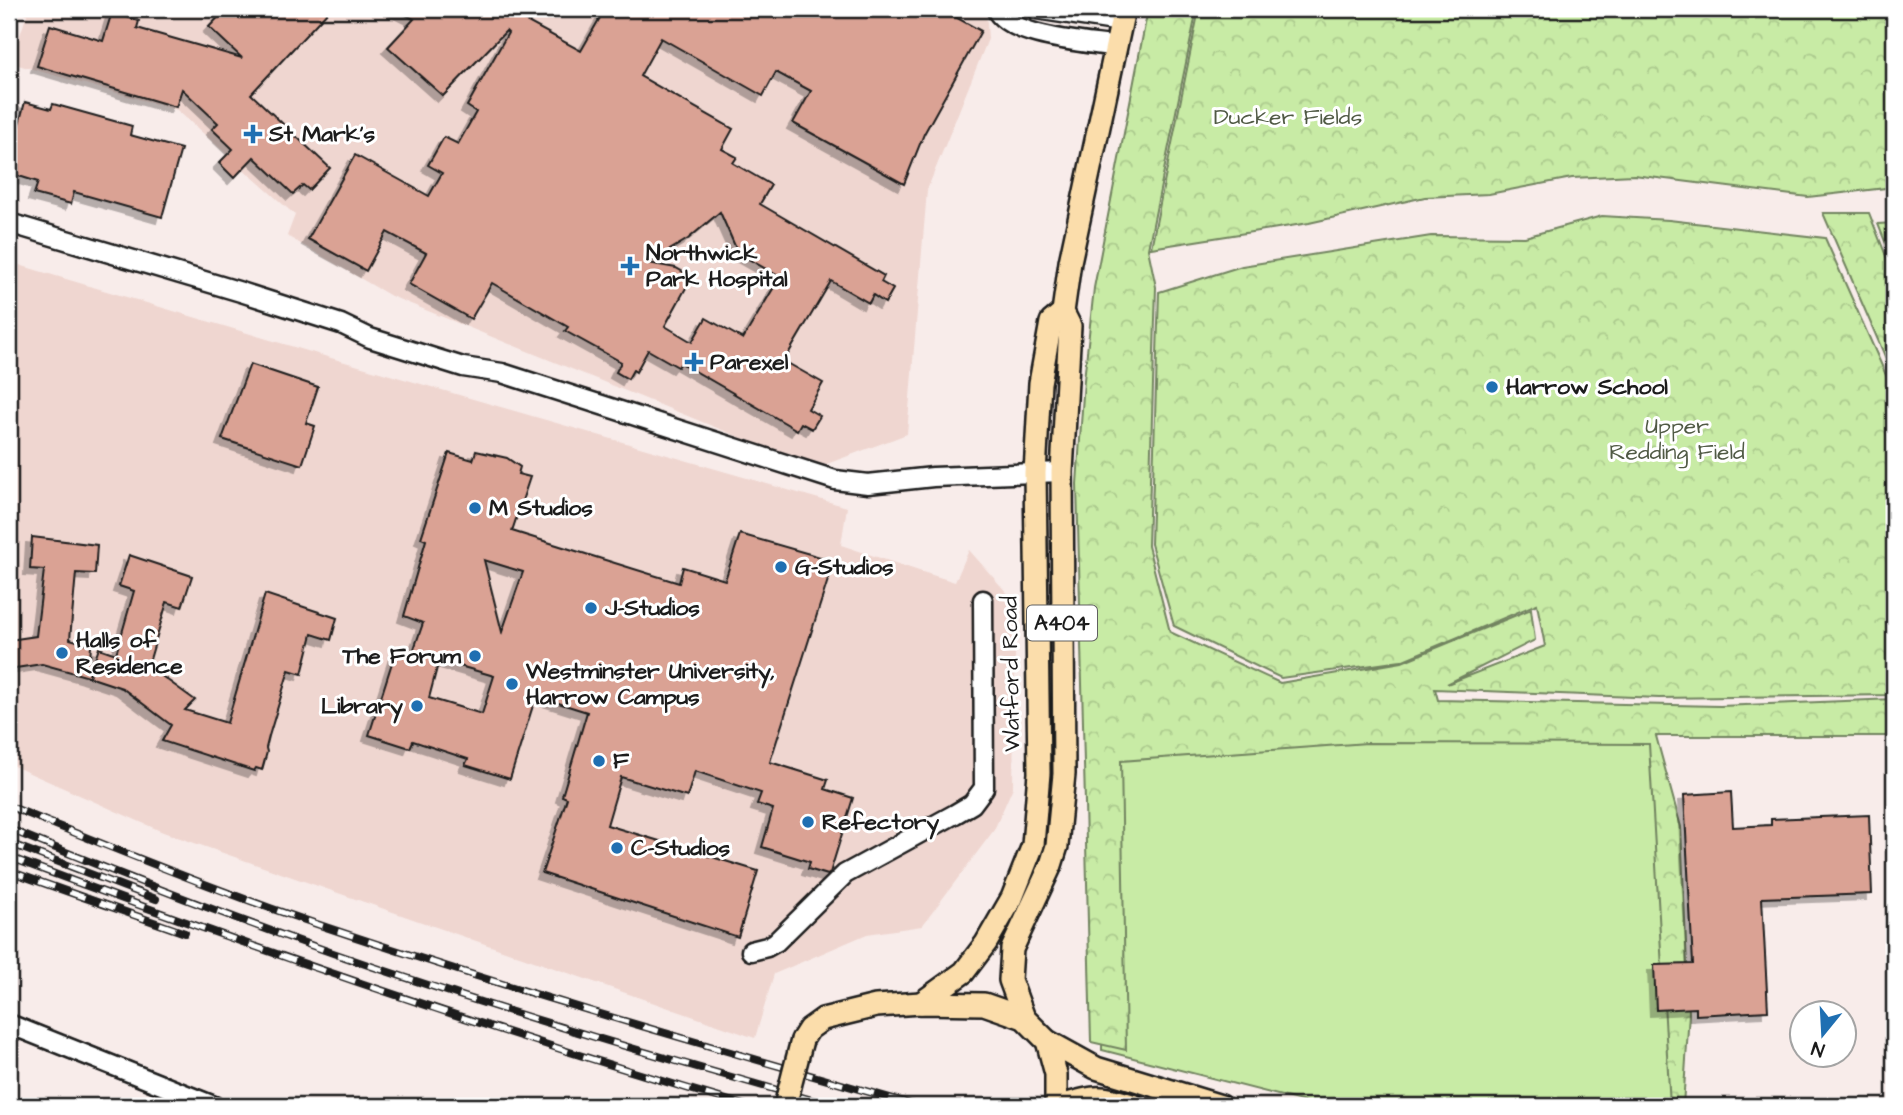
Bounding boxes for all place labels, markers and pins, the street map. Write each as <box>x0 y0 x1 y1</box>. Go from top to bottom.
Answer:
place label: St Mark's <box>268 118 376 150</box>
marker: St Mark's <box>243 124 263 144</box>
place label: Northwick Park Hospital <box>646 237 788 295</box>
marker: Northwick Park Hospital <box>620 256 640 276</box>
place label: Parexel <box>710 346 789 378</box>
marker: Parexel <box>684 352 704 372</box>
place label: Harrow School <box>1506 371 1668 403</box>
marker: Harrow School <box>1484 379 1500 395</box>
place label: M Studios <box>489 492 593 524</box>
marker: M Studios <box>467 500 483 516</box>
place label: G-Studios <box>795 551 894 583</box>
marker: G-Studios <box>773 559 789 575</box>
place label: J-Studios <box>604 592 700 624</box>
marker: J-Studios <box>583 600 599 616</box>
place label: Halls of Residence <box>76 624 183 682</box>
place label: The Forum <box>341 640 462 672</box>
marker: Halls of Residence <box>54 645 70 661</box>
marker: The Forum <box>467 648 483 664</box>
place label: Westminster University, Harrow Campus <box>525 655 775 713</box>
marker: Westminster University, Harrow Campus <box>504 676 520 692</box>
place label: Library <box>321 690 403 724</box>
marker: Library <box>409 698 425 714</box>
place label: F <box>613 745 630 777</box>
marker: F <box>591 753 607 769</box>
place label: Refectory <box>822 806 939 840</box>
marker: Refectory <box>800 814 816 830</box>
place label: C-Studios <box>631 832 730 864</box>
marker: C-Studios <box>609 840 625 856</box>

